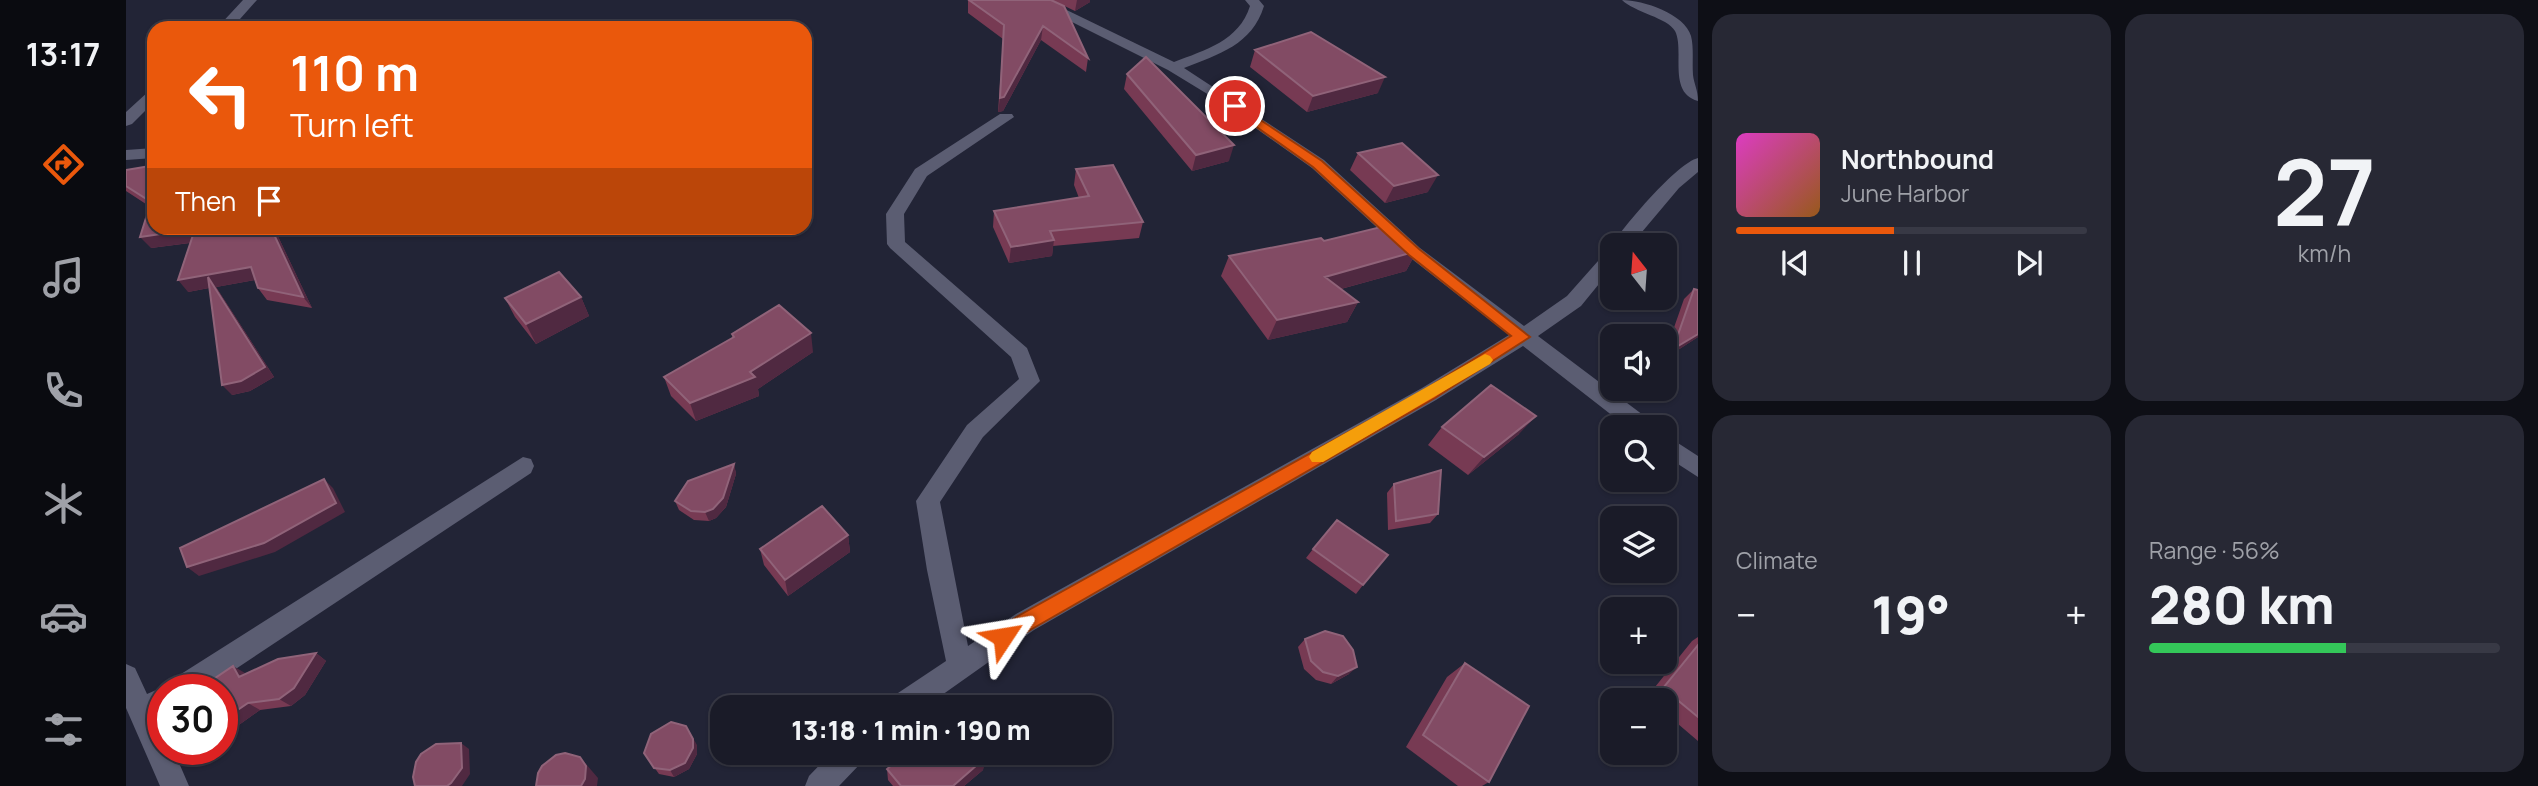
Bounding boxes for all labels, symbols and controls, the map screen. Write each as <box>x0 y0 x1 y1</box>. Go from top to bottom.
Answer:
text: 13:17 <box>26 32 100 76</box>
text: 110 m <box>290 39 419 106</box>
icon: left <box>175 49 266 140</box>
pin <box>1205 76 1265 136</box>
icon: arrive <box>1216 87 1254 125</box>
text: Turn left <box>290 103 414 147</box>
text: 27 <box>2273 129 2376 253</box>
icon: directions <box>39 140 88 189</box>
text: Northbound <box>1841 141 1994 177</box>
text: June Harbor <box>1841 177 1969 209</box>
icon: arrive <box>250 182 288 220</box>
text: Then <box>175 183 236 219</box>
north arrow <box>1600 233 1676 310</box>
map controls <box>1600 233 1677 765</box>
text: km/h <box>2298 237 2351 269</box>
icon: previous <box>1776 244 1814 282</box>
icon: pause <box>1893 244 1931 282</box>
icon: next <box>2010 244 2048 282</box>
icon: music <box>39 253 88 302</box>
button: sound <box>1600 324 1677 401</box>
icon: phone <box>39 366 88 415</box>
button: search <box>1600 415 1677 492</box>
icon: climate <box>39 479 88 528</box>
button: layers <box>1600 506 1677 583</box>
text: Range · 56% <box>2149 534 2280 566</box>
text: Climate <box>1736 544 1818 576</box>
text: 280 km <box>2149 569 2335 640</box>
text: 19° <box>1871 579 1950 650</box>
text: − <box>1736 588 1757 640</box>
text: + <box>2065 588 2087 640</box>
icon: car <box>39 592 88 641</box>
button: + <box>1600 597 1677 674</box>
position arrow <box>966 600 1040 674</box>
speed limit sign: 30 <box>147 674 238 765</box>
button: − <box>1600 688 1677 765</box>
icon: filters <box>39 705 88 754</box>
text: 13:18 · 1 min · 190 m <box>791 712 1031 748</box>

